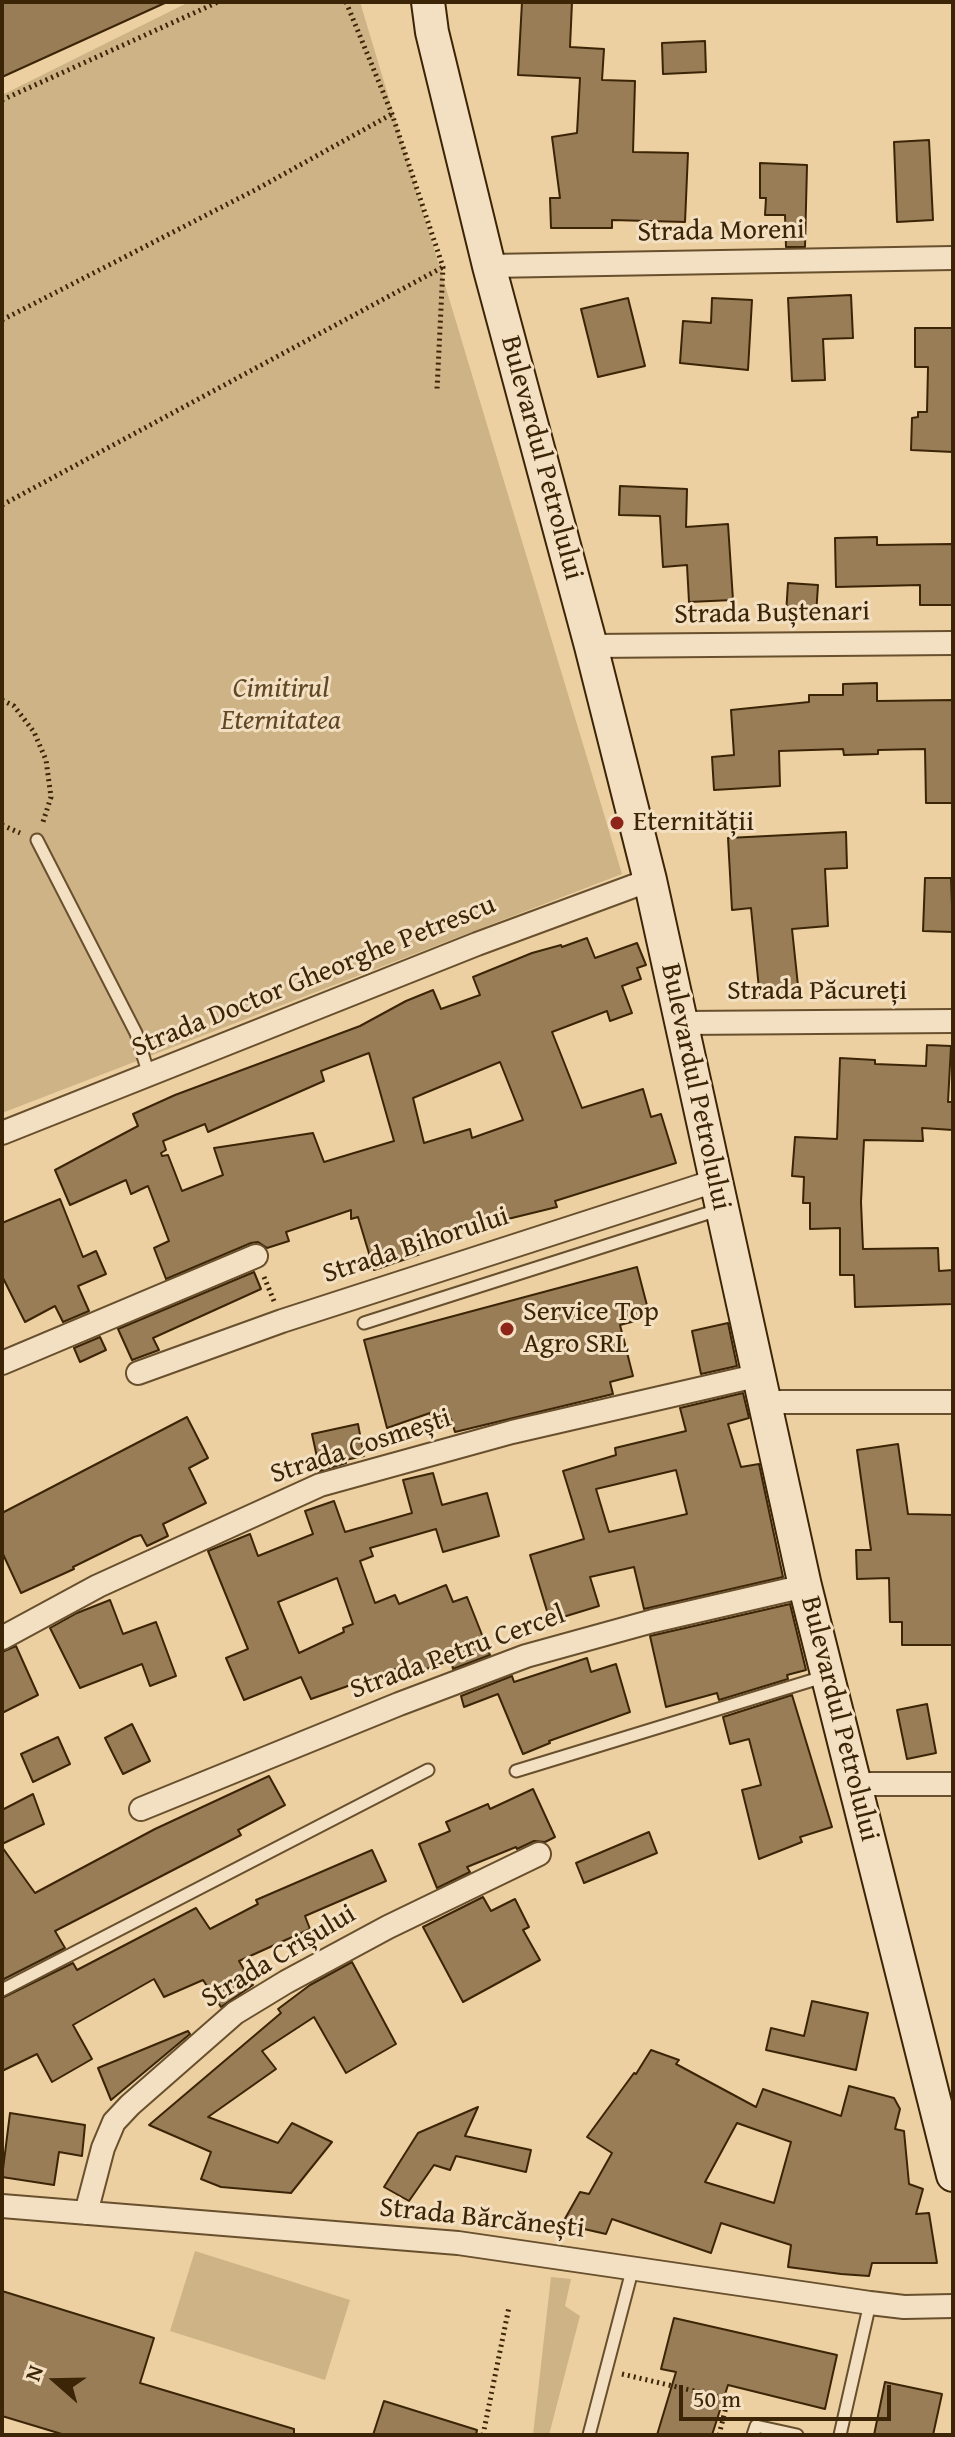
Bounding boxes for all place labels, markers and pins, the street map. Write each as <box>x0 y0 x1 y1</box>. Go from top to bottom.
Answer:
place label: Eternității <box>633 806 754 840</box>
marker: Eternității <box>608 814 626 832</box>
place label: Service Top Agro SRL <box>523 1296 659 1362</box>
marker: Service Top Agro SRL <box>498 1320 516 1338</box>

